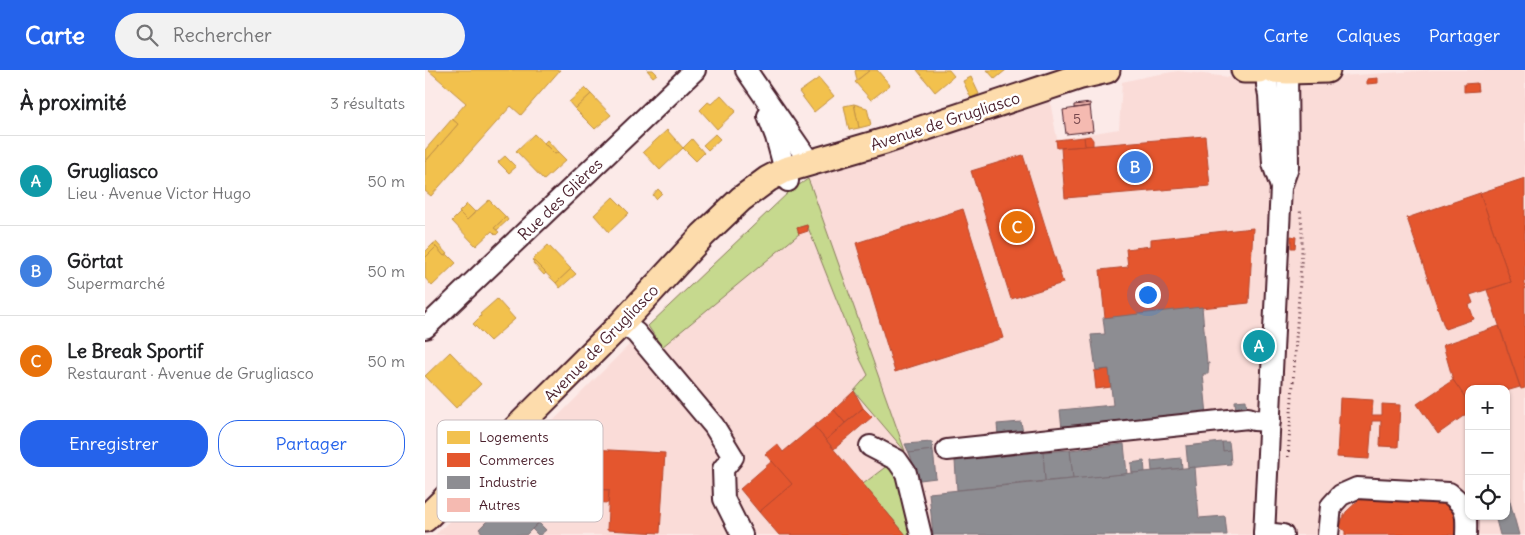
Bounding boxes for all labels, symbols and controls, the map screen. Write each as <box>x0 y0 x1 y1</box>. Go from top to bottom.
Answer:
search box <box>115 13 465 58</box>
text: Carte <box>25 20 85 50</box>
icon: search <box>133 21 161 49</box>
text: Rechercher <box>173 23 272 47</box>
text: Carte <box>1263 24 1308 47</box>
text: Calques <box>1336 24 1401 47</box>
text: Partager <box>1429 24 1500 47</box>
street label: Avenue de Grugliasco <box>868 87 1022 155</box>
text: À proximité <box>20 89 127 116</box>
text: 3 résultats <box>330 93 405 113</box>
house number: 5 <box>1073 110 1081 128</box>
pin: B <box>1119 148 1151 186</box>
street label: Rue des Glières <box>513 154 607 244</box>
text: Grugliasco <box>67 159 158 183</box>
text: A <box>31 171 41 191</box>
text: 50 m <box>367 171 405 191</box>
text: Lieu · Avenue Victor Hugo <box>67 183 251 203</box>
pin: C <box>1001 208 1033 246</box>
text: Görtat <box>67 249 123 273</box>
text: B <box>31 261 41 281</box>
text: 50 m <box>367 261 405 281</box>
text: Supermarché <box>67 273 165 293</box>
street label: Avenue de Grugliasco <box>540 280 662 406</box>
your location <box>1135 282 1161 308</box>
pin: A <box>1243 327 1275 365</box>
text: Le Break Sportif <box>67 339 203 363</box>
text: C <box>31 351 41 371</box>
text: 50 m <box>367 351 405 371</box>
text: Restaurant · Avenue de Grugliasco <box>67 363 314 383</box>
map controls <box>1465 385 1510 520</box>
button: + <box>1465 385 1510 430</box>
button: Enregistrer <box>20 420 208 467</box>
button: Partager <box>218 420 405 467</box>
legend <box>437 420 603 522</box>
text: Logements <box>479 428 549 446</box>
button: − <box>1465 430 1510 475</box>
text: Commerces <box>479 451 554 469</box>
text: Industrie <box>479 473 537 491</box>
button: locate <box>1465 475 1510 520</box>
text: Autres <box>479 496 520 514</box>

